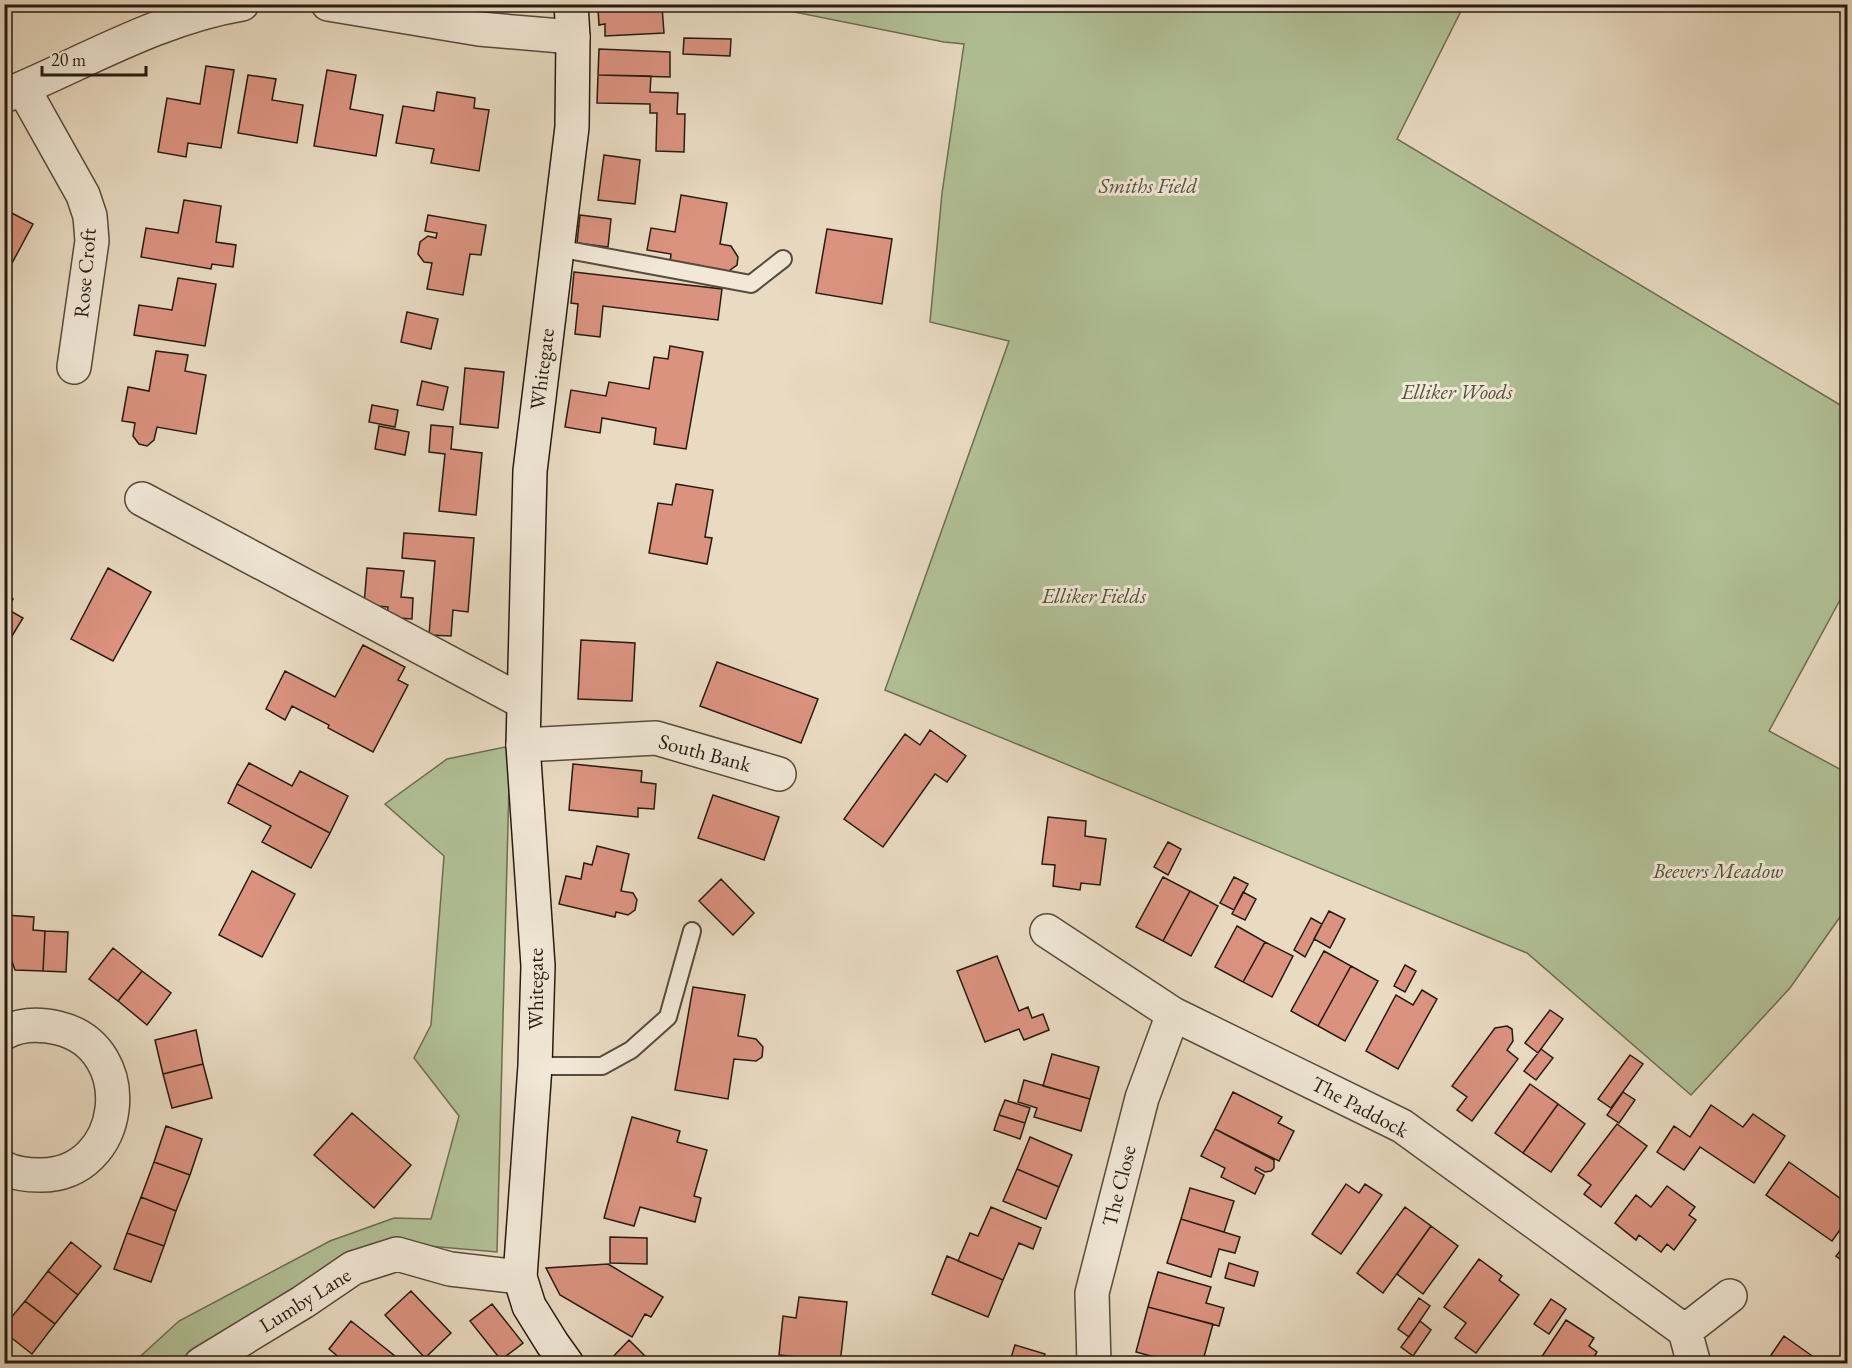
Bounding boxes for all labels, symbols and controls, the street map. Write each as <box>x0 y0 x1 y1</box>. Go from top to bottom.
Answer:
scale bar <box>42 39 146 77</box>
text: 20 m <box>51 48 86 71</box>
park label: Smiths Field <box>1098 172 1197 199</box>
street label: Rose Croft <box>67 226 102 319</box>
street label: Whitegate <box>523 326 560 411</box>
park label: Elliker Woods <box>1400 378 1513 405</box>
park label: Elliker Fields <box>1041 582 1146 609</box>
street label: South Bank <box>656 727 755 778</box>
park label: Beevers Meadow <box>1652 857 1783 884</box>
street label: Whitegate <box>522 948 549 1030</box>
street label: The Paddock <box>1307 1070 1414 1144</box>
street label: The Close <box>1095 1143 1142 1229</box>
street label: Lumby Lane <box>254 1261 356 1338</box>

